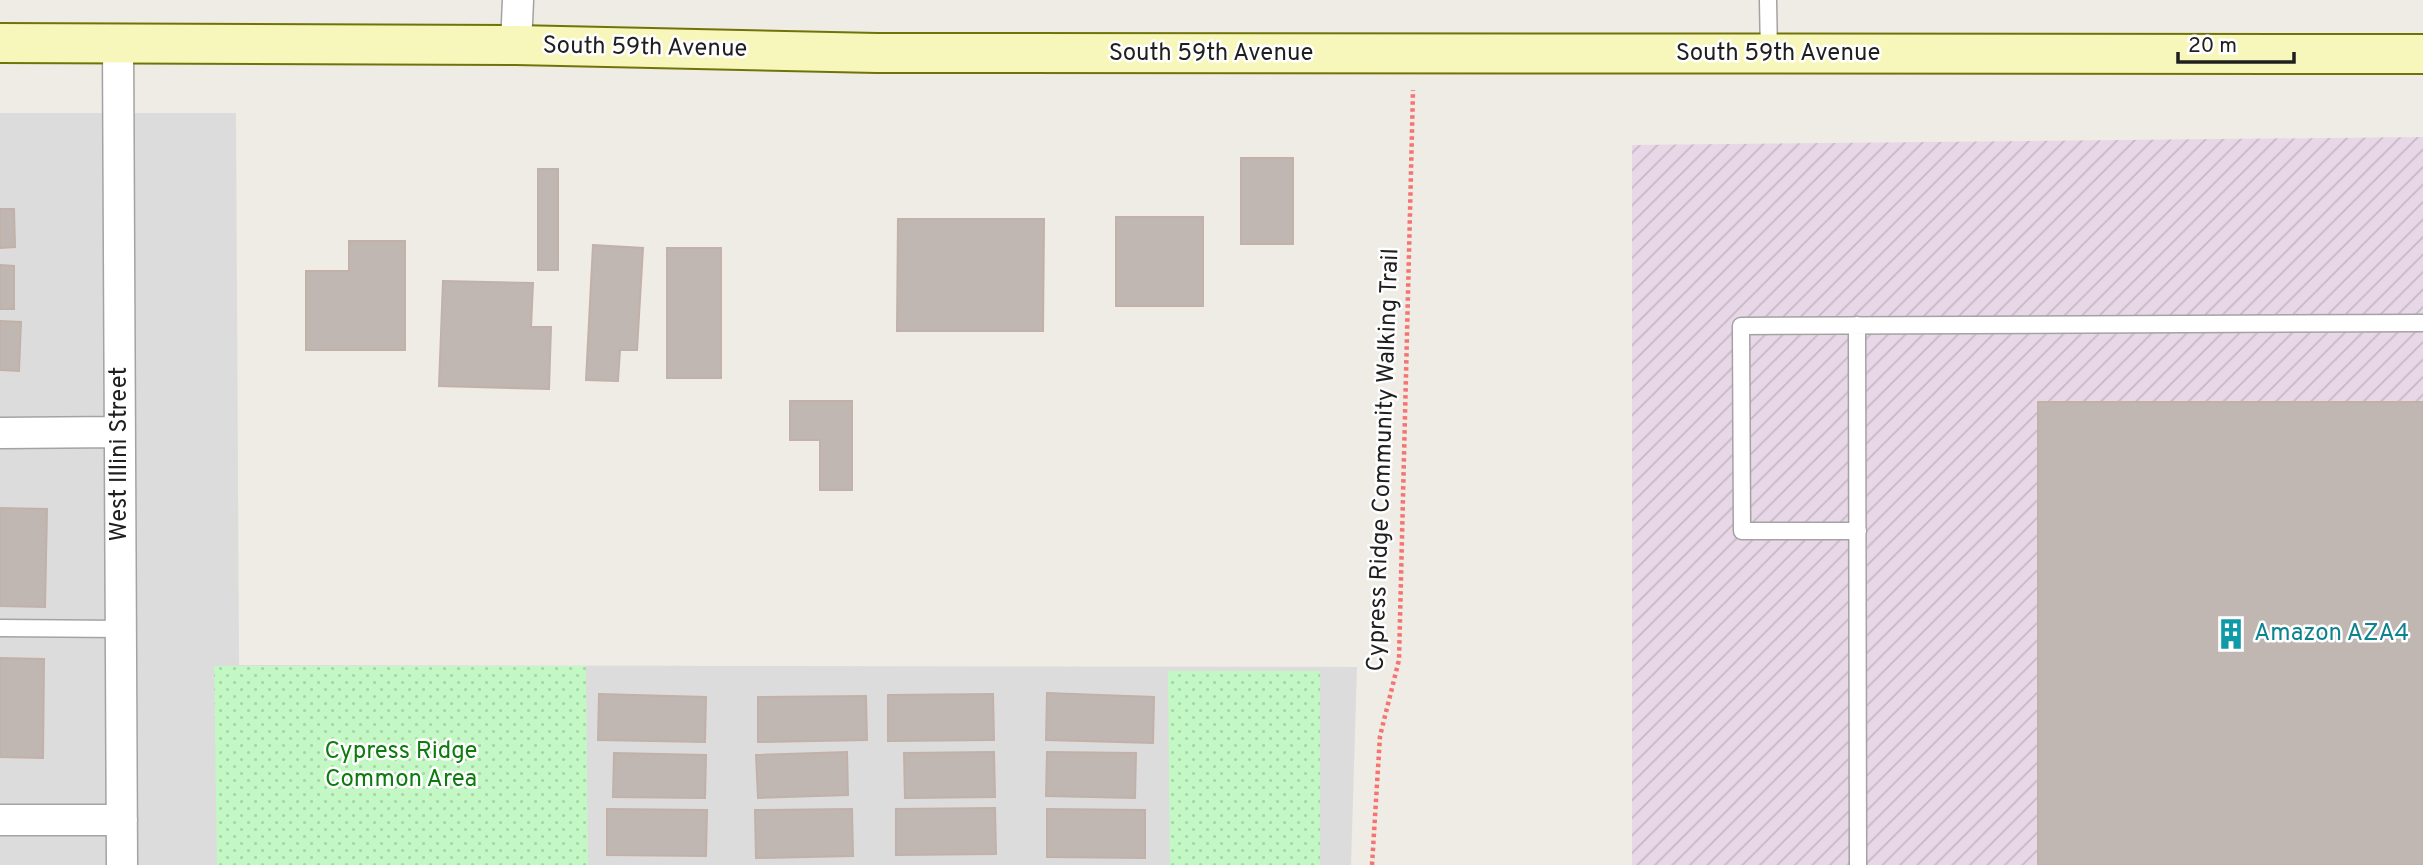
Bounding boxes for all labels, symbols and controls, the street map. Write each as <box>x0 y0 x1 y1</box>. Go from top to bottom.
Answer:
scale bar <box>2178 21 2294 65</box>
street label: South 59th Avenue <box>542 31 748 65</box>
text: 20 m <box>2188 33 2237 60</box>
street label: South 59th Avenue <box>1109 39 1313 69</box>
street label: South 59th Avenue <box>1676 39 1880 69</box>
street label: Cypress Ridge Community Walking Trail <box>1362 248 1406 672</box>
street label: West Illini Street <box>105 367 135 541</box>
building icon: Amazon AZA4 <box>2214 617 2248 651</box>
place label: Amazon AZA4 <box>2254 619 2409 649</box>
park label: Cypress Ridge Common Area <box>324 737 478 795</box>

